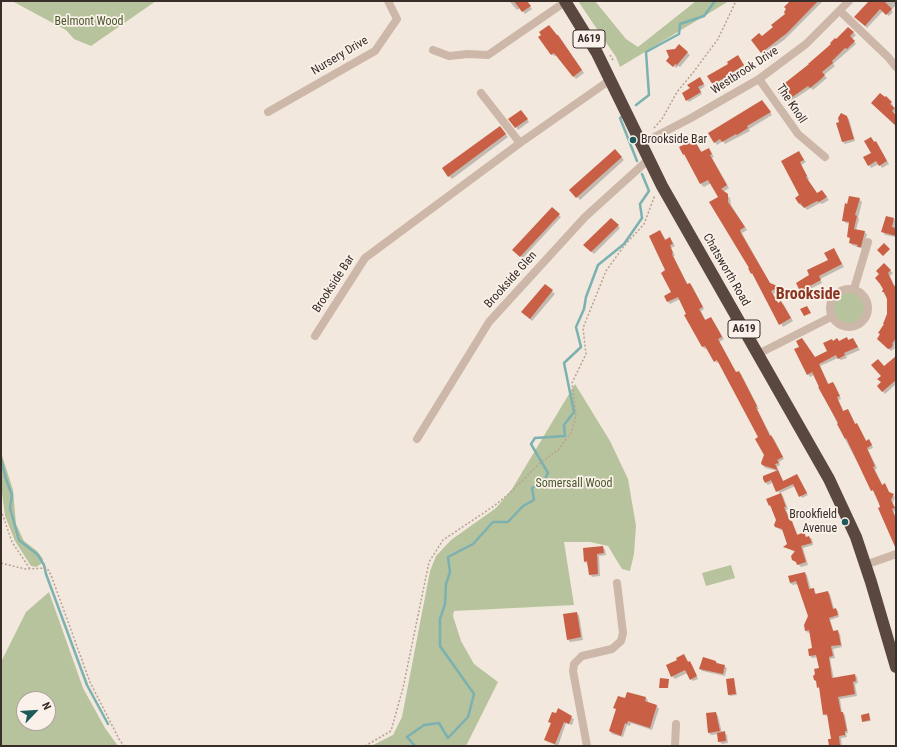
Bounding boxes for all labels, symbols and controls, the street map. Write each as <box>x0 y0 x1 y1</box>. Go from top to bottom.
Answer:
park label: Belmont Wood <box>54 15 124 29</box>
road number: A619 <box>573 30 605 48</box>
street label: Nursery Drive <box>309 33 371 79</box>
street label: Westbrook Drive <box>709 44 781 98</box>
street label: The Knoll <box>773 82 809 126</box>
place label: Brookside Bar <box>641 133 707 147</box>
marker: Brookside Bar <box>628 135 638 145</box>
street label: Chatsworth Road <box>699 231 753 309</box>
street label: Brookside Glen <box>482 249 540 311</box>
street label: Brookside Bar <box>310 252 358 316</box>
district label: Brookside <box>776 285 840 305</box>
road number: A619 <box>728 320 760 338</box>
park label: Somersall Wood <box>535 477 613 491</box>
place label: Brookfield Avenue <box>789 508 837 536</box>
marker: Brookfield Avenue <box>840 517 850 527</box>
north arrow <box>16 691 56 731</box>
text: N <box>39 700 54 712</box>

